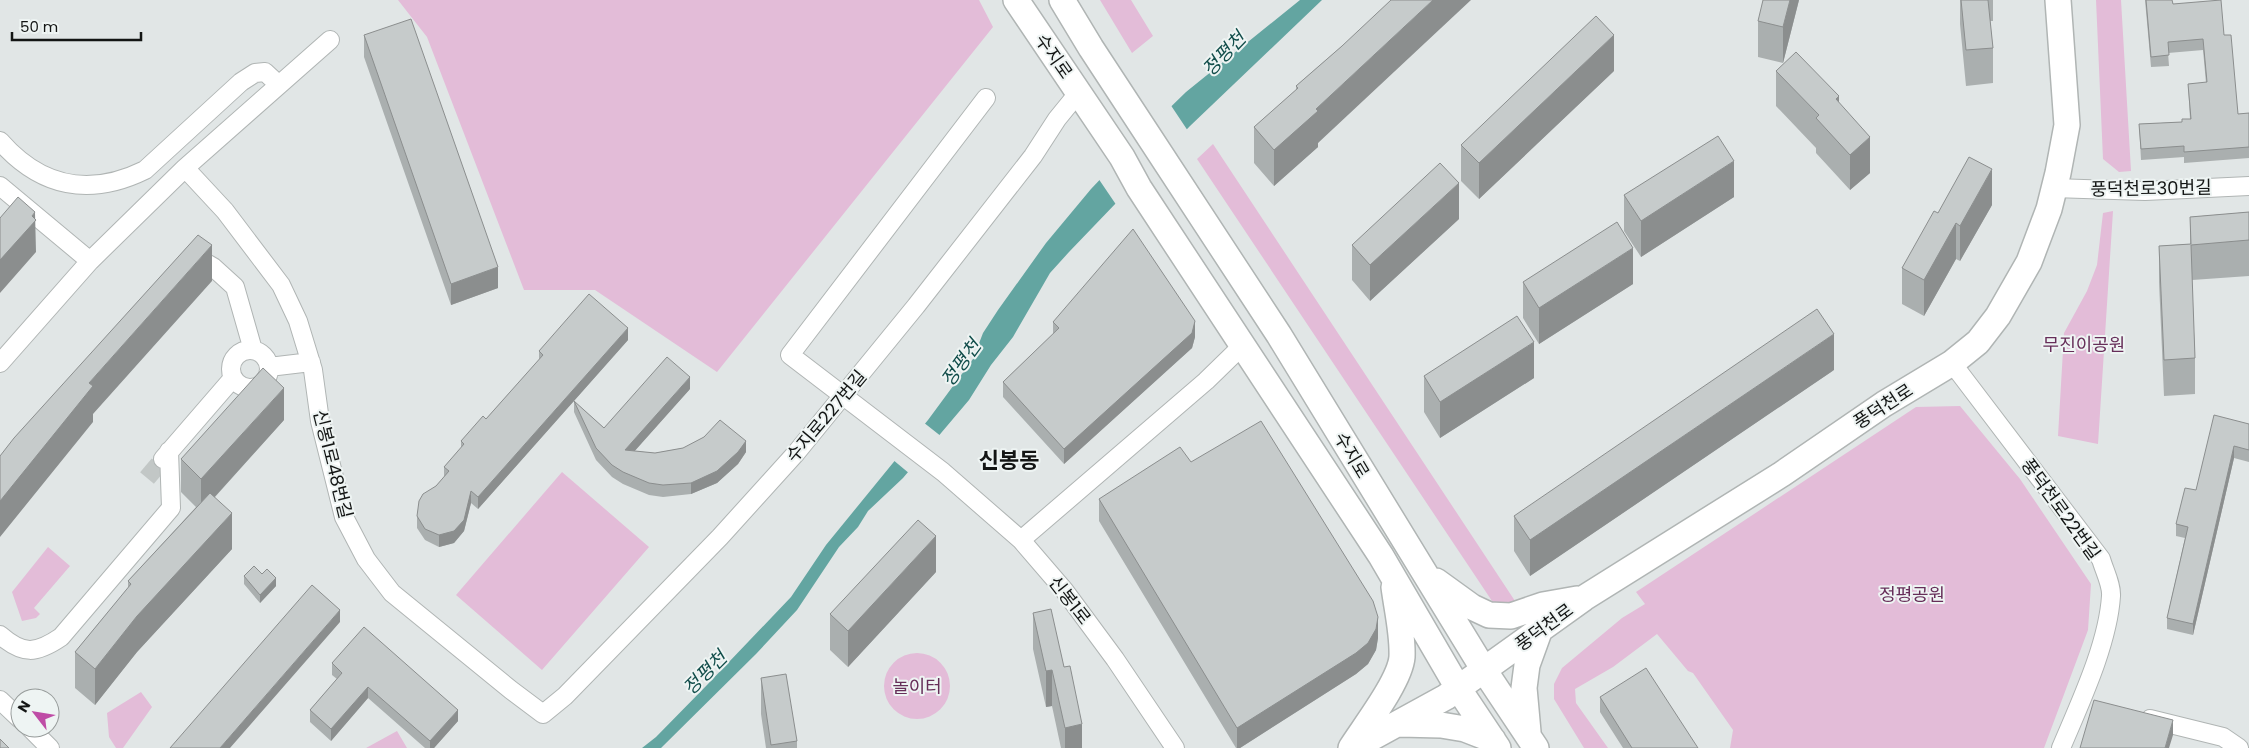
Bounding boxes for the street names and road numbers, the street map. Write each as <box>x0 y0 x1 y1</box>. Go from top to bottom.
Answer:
street label: 수지로 <box>1030 28 1078 84</box>
street label: 풍덕천로30번길 <box>2090 174 2212 202</box>
street label: 수지로227번길 <box>780 365 872 467</box>
street label: 풍덕천로 <box>1848 377 1918 435</box>
street label: 신봉1로48번길 <box>307 407 359 521</box>
street label: 수지로 <box>1328 427 1376 483</box>
street label: 풍덕천로22번길 <box>2016 453 2106 565</box>
street label: 신봉1로 <box>1043 570 1097 630</box>
street label: 풍덕천로 <box>1510 597 1578 657</box>

